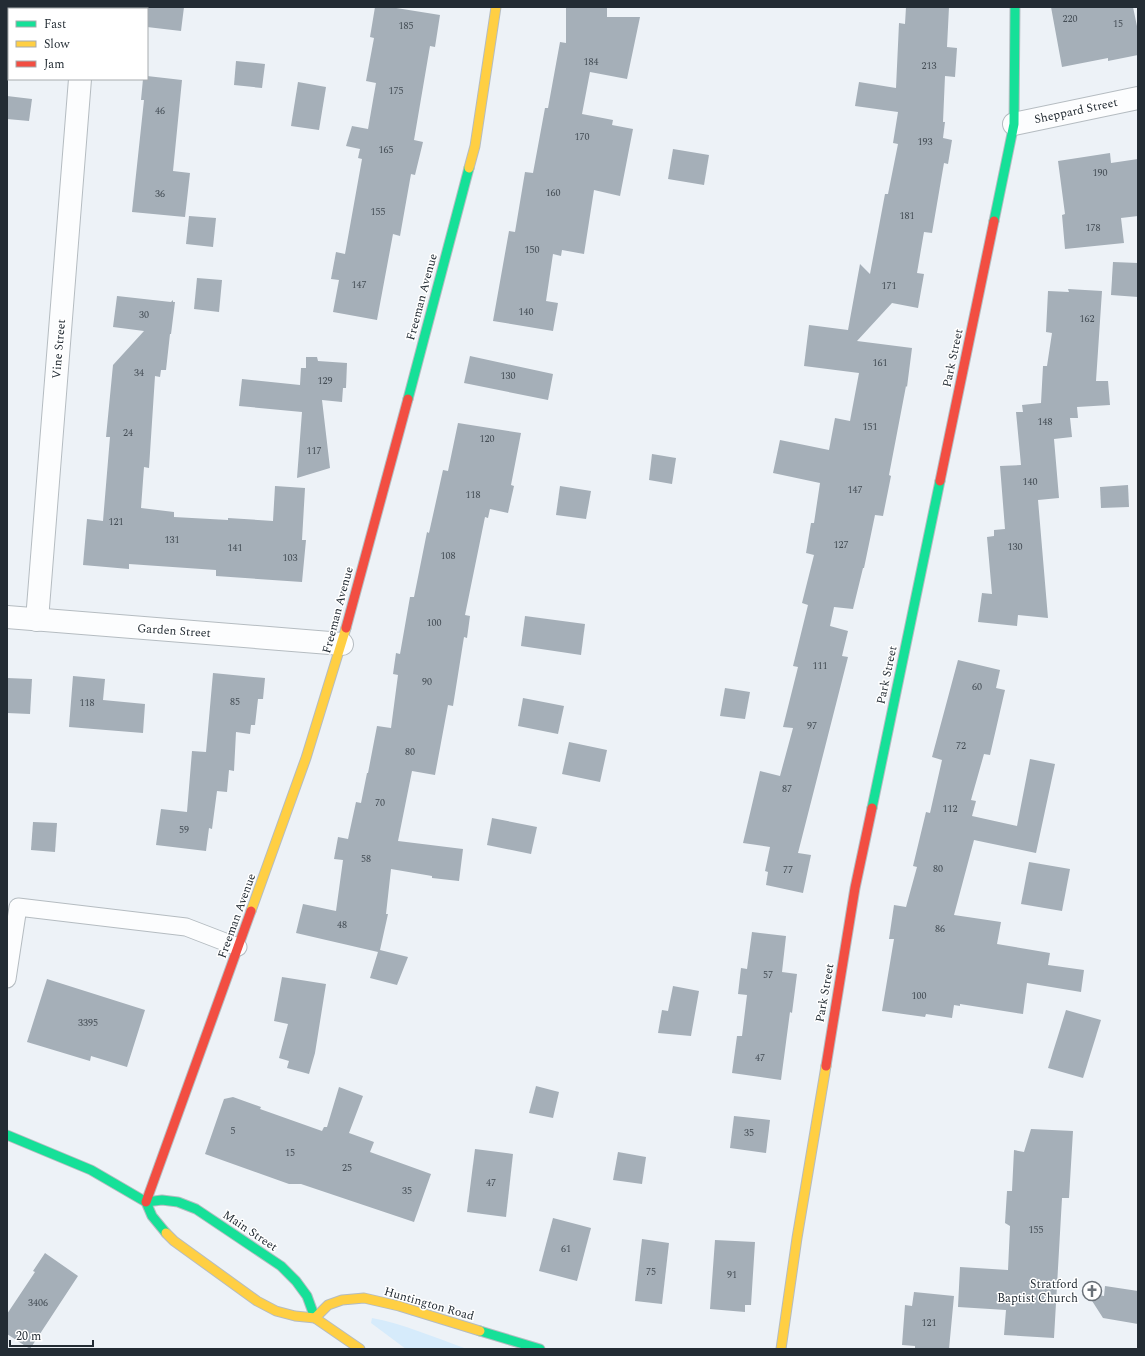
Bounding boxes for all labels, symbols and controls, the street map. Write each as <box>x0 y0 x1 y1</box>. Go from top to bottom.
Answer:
legend <box>8 8 148 80</box>
house number: 220 <box>1063 11 1078 27</box>
text: Fast <box>44 15 66 34</box>
house number: 15 <box>1113 16 1123 32</box>
house number: 185 <box>399 18 414 34</box>
text: Slow <box>44 35 70 54</box>
house number: 184 <box>584 54 599 70</box>
text: Jam <box>44 55 65 74</box>
house number: 213 <box>922 58 937 74</box>
house number: 175 <box>389 83 404 99</box>
street label: Sheppard Street <box>1033 93 1119 129</box>
house number: 46 <box>155 103 165 119</box>
house number: 170 <box>575 129 590 145</box>
house number: 193 <box>918 134 933 150</box>
house number: 165 <box>379 142 394 158</box>
house number: 190 <box>1093 165 1108 181</box>
house number: 160 <box>546 185 561 201</box>
house number: 36 <box>155 186 165 202</box>
house number: 155 <box>371 204 386 220</box>
house number: 181 <box>900 208 915 224</box>
house number: 178 <box>1086 220 1101 236</box>
house number: 150 <box>525 242 540 258</box>
street label: Freeman Avenue <box>401 251 443 343</box>
house number: 147 <box>352 277 367 293</box>
house number: 171 <box>882 278 897 294</box>
house number: 140 <box>519 304 534 320</box>
house number: 30 <box>139 307 149 323</box>
house number: 162 <box>1080 311 1095 327</box>
street label: Vine Street <box>47 318 71 380</box>
street label: Park Street <box>938 327 968 389</box>
house number: 161 <box>873 355 888 371</box>
house number: 34 <box>134 365 144 381</box>
house number: 130 <box>501 368 516 384</box>
house number: 129 <box>318 373 333 389</box>
house number: 148 <box>1038 414 1053 430</box>
house number: 151 <box>863 419 878 435</box>
house number: 24 <box>123 425 133 441</box>
house number: 120 <box>480 431 495 447</box>
house number: 117 <box>307 443 322 459</box>
house number: 140 <box>1023 474 1038 490</box>
house number: 147 <box>848 482 863 498</box>
house number: 118 <box>466 487 481 503</box>
house number: 121 <box>109 514 124 530</box>
house number: 131 <box>165 532 180 548</box>
house number: 127 <box>834 537 849 553</box>
house number: 130 <box>1008 539 1023 555</box>
house number: 141 <box>228 540 243 556</box>
house number: 108 <box>441 548 456 564</box>
house number: 103 <box>283 550 298 566</box>
street label: Freeman Avenue <box>317 564 359 656</box>
house number: 100 <box>427 615 442 631</box>
street label: Garden Street <box>137 619 211 643</box>
street label: Park Street <box>872 644 902 706</box>
house number: 111 <box>813 658 828 674</box>
house number: 90 <box>422 674 432 690</box>
house number: 60 <box>972 679 982 695</box>
house number: 85 <box>230 694 240 710</box>
house number: 118 <box>80 695 95 711</box>
house number: 97 <box>807 718 817 734</box>
house number: 72 <box>956 738 966 754</box>
house number: 80 <box>405 744 415 760</box>
house number: 87 <box>782 781 792 797</box>
house number: 70 <box>375 795 385 811</box>
house number: 112 <box>943 801 958 817</box>
house number: 59 <box>179 822 189 838</box>
house number: 58 <box>361 851 371 867</box>
house number: 80 <box>933 861 943 877</box>
house number: 77 <box>783 862 793 878</box>
street label: Freeman Avenue <box>213 871 261 961</box>
house number: 48 <box>337 917 347 933</box>
house number: 86 <box>935 921 945 937</box>
street label: Park Street <box>811 962 839 1024</box>
house number: 57 <box>763 967 773 983</box>
house number: 100 <box>912 988 927 1004</box>
house number: 3395 <box>78 1015 98 1031</box>
house number: 47 <box>755 1050 765 1066</box>
house number: 5 <box>231 1123 236 1139</box>
house number: 35 <box>744 1125 754 1141</box>
house number: 15 <box>285 1145 295 1161</box>
house number: 25 <box>342 1160 352 1176</box>
house number: 47 <box>486 1175 496 1191</box>
house number: 35 <box>402 1183 412 1199</box>
street label: Main Street <box>219 1206 281 1256</box>
house number: 155 <box>1029 1222 1044 1238</box>
house number: 61 <box>561 1241 571 1257</box>
house number: 75 <box>646 1264 656 1280</box>
house number: 91 <box>727 1267 737 1283</box>
place label: Stratford Baptist Church <box>997 1275 1078 1308</box>
church icon: Stratford Baptist Church <box>1081 1280 1103 1302</box>
street label: Huntington Road <box>382 1282 476 1326</box>
house number: 3406 <box>28 1295 48 1311</box>
house number: 121 <box>922 1315 937 1331</box>
scale bar <box>10 1322 93 1348</box>
text: 20 m <box>16 1327 41 1346</box>

